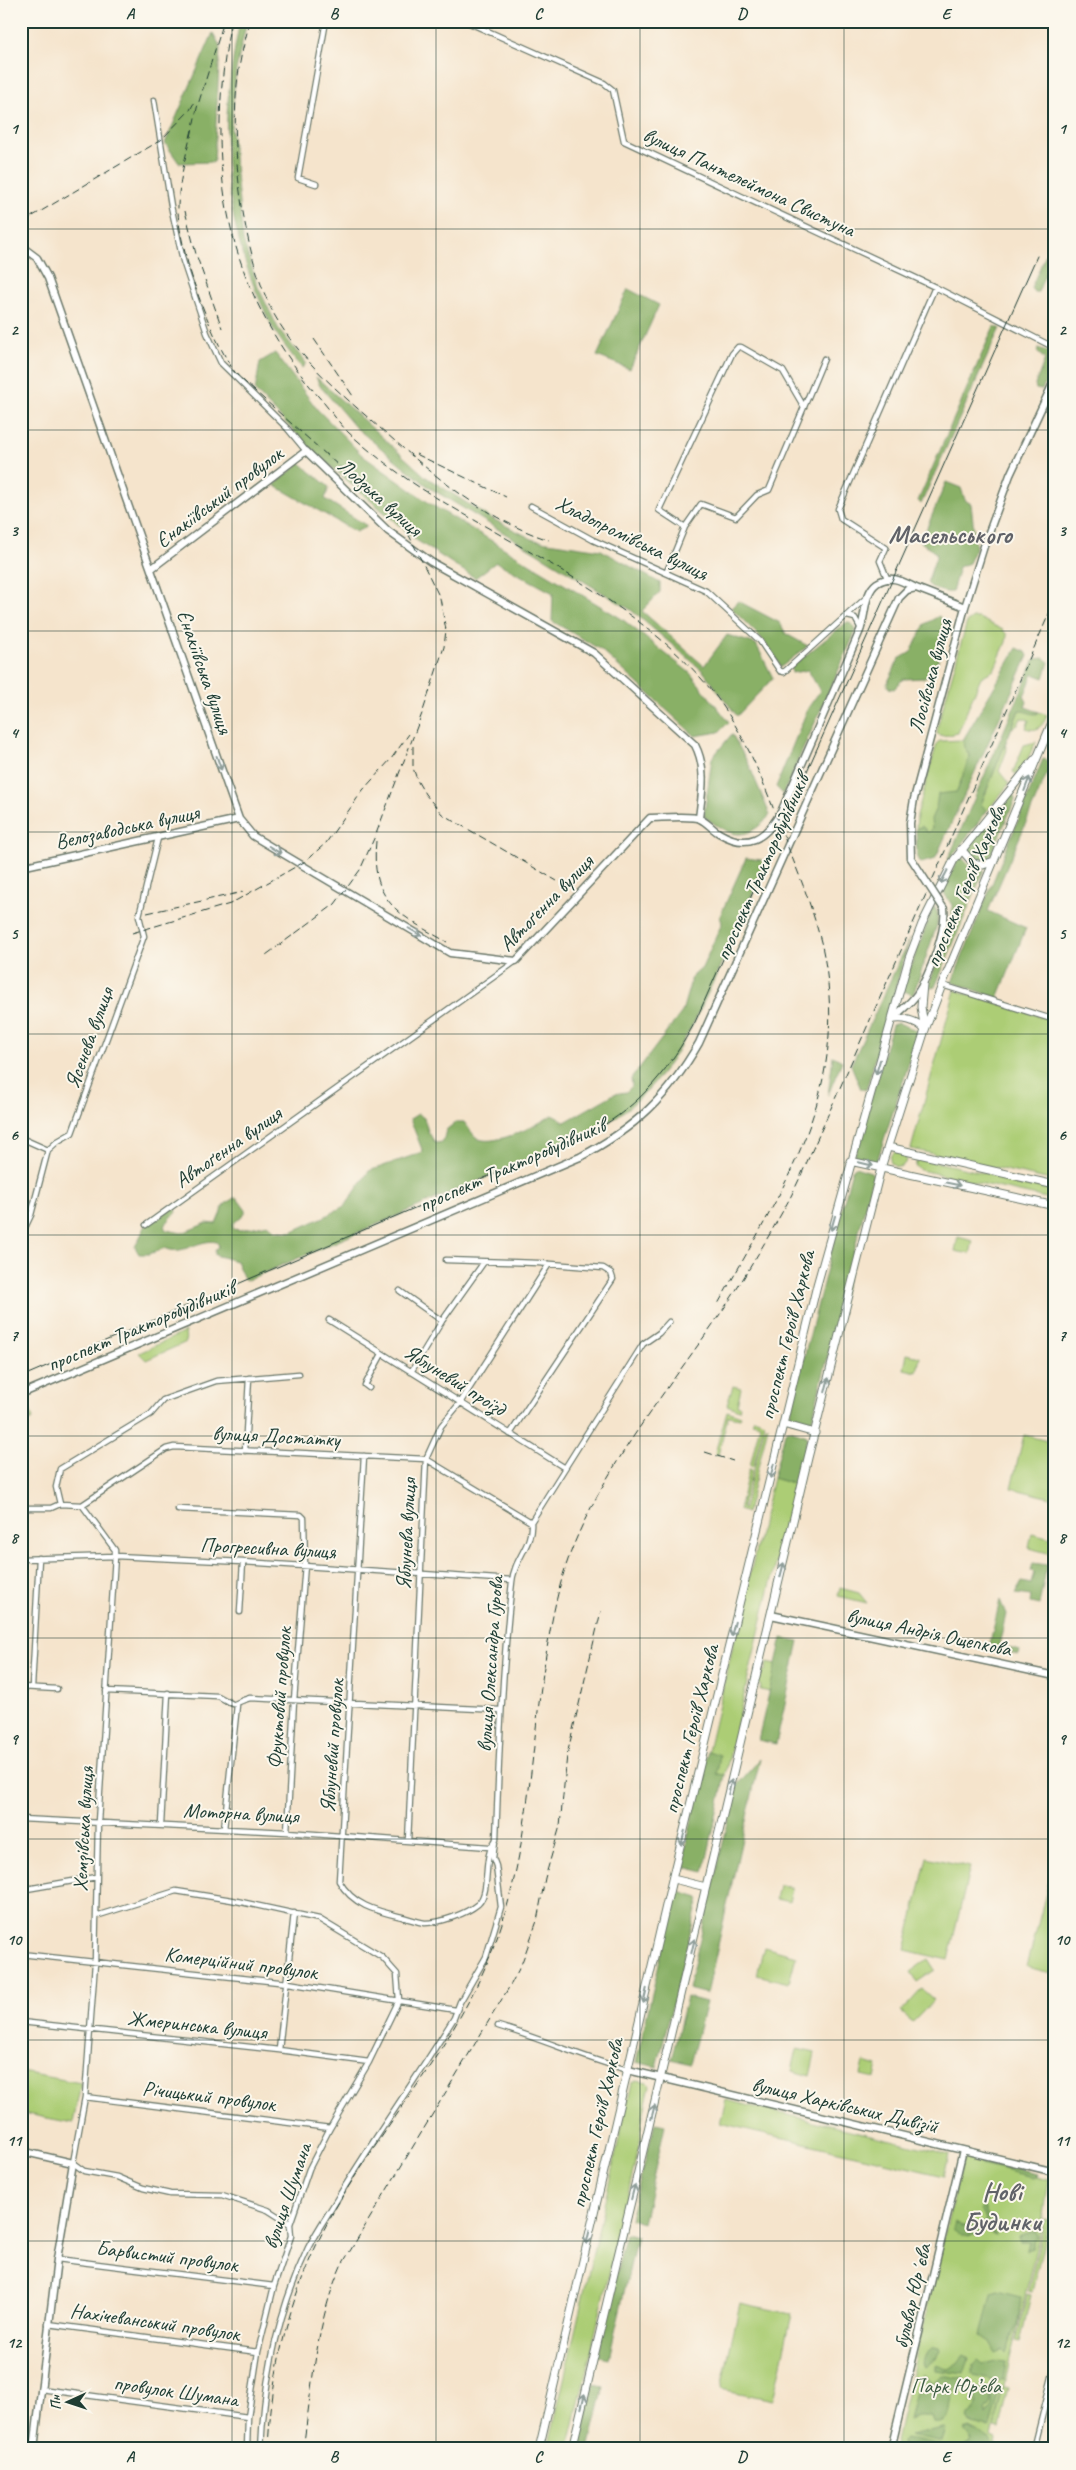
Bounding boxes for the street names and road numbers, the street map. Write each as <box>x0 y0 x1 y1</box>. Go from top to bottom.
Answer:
street label: вулиця Пантелеймона Свистуна <box>639 121 861 243</box>
street label: Єнакіївський провулок <box>150 439 290 553</box>
street label: Лодзька вулиця <box>333 452 429 543</box>
street label: Хладопромівська вулиця <box>552 490 714 587</box>
street label: Єнакіївська вулиця <box>172 607 239 739</box>
street label: Лосівська вулиця <box>902 615 958 736</box>
street label: проспект Тракторобудівників <box>709 765 817 964</box>
street label: Велозаводська вулиця <box>53 799 203 855</box>
street label: проспект Героїв Харкова <box>919 799 1012 971</box>
street label: Автоґенна вулиця <box>493 848 600 957</box>
street label: Ясенева вулиця <box>59 982 120 1092</box>
street label: Автоґенна вулиця <box>170 1100 288 1193</box>
street label: проспект Тракторобудівників <box>415 1110 614 1218</box>
street label: проспект Героїв Харкова <box>753 1245 821 1422</box>
street label: проспект Тракторобудівників <box>43 1273 243 1377</box>
street label: Яблуневий проїзд <box>399 1339 512 1423</box>
street label: вулиця Достатку <box>212 1420 342 1452</box>
street label: Яблунева вулиця <box>390 1476 422 1591</box>
street label: Прогресивна вулиця <box>200 1531 338 1565</box>
street label: вулиця Олександра Гурова <box>471 1573 509 1753</box>
street label: вулиця Андрія Ощепкова <box>844 1602 1015 1662</box>
street label: Фруктовий провулок <box>261 1624 297 1770</box>
street label: проспект Героїв Харкова <box>657 1639 725 1816</box>
street label: Яблуневий провулок <box>314 1676 350 1814</box>
street label: Хемзівська вулиця <box>67 1765 99 1892</box>
street label: Моторна вулиця <box>183 1797 301 1829</box>
street label: Комерційний провулок <box>163 1941 321 1986</box>
street label: Жмеринська вулиця <box>126 2005 270 2045</box>
street label: проспект Героїв Харкова <box>565 2033 630 2210</box>
street label: вулиця Харківських Дивізій <box>749 2071 942 2140</box>
street label: Річицький провулок <box>141 2075 279 2117</box>
street label: вулиця Шумана <box>257 2137 318 2252</box>
street label: Барвистий провулок <box>95 2234 242 2278</box>
street label: бульвар Юрʼєва <box>887 2239 937 2351</box>
street label: Нахічеванський провулок <box>69 2297 244 2347</box>
street label: провулок Шумана <box>112 2369 242 2413</box>

